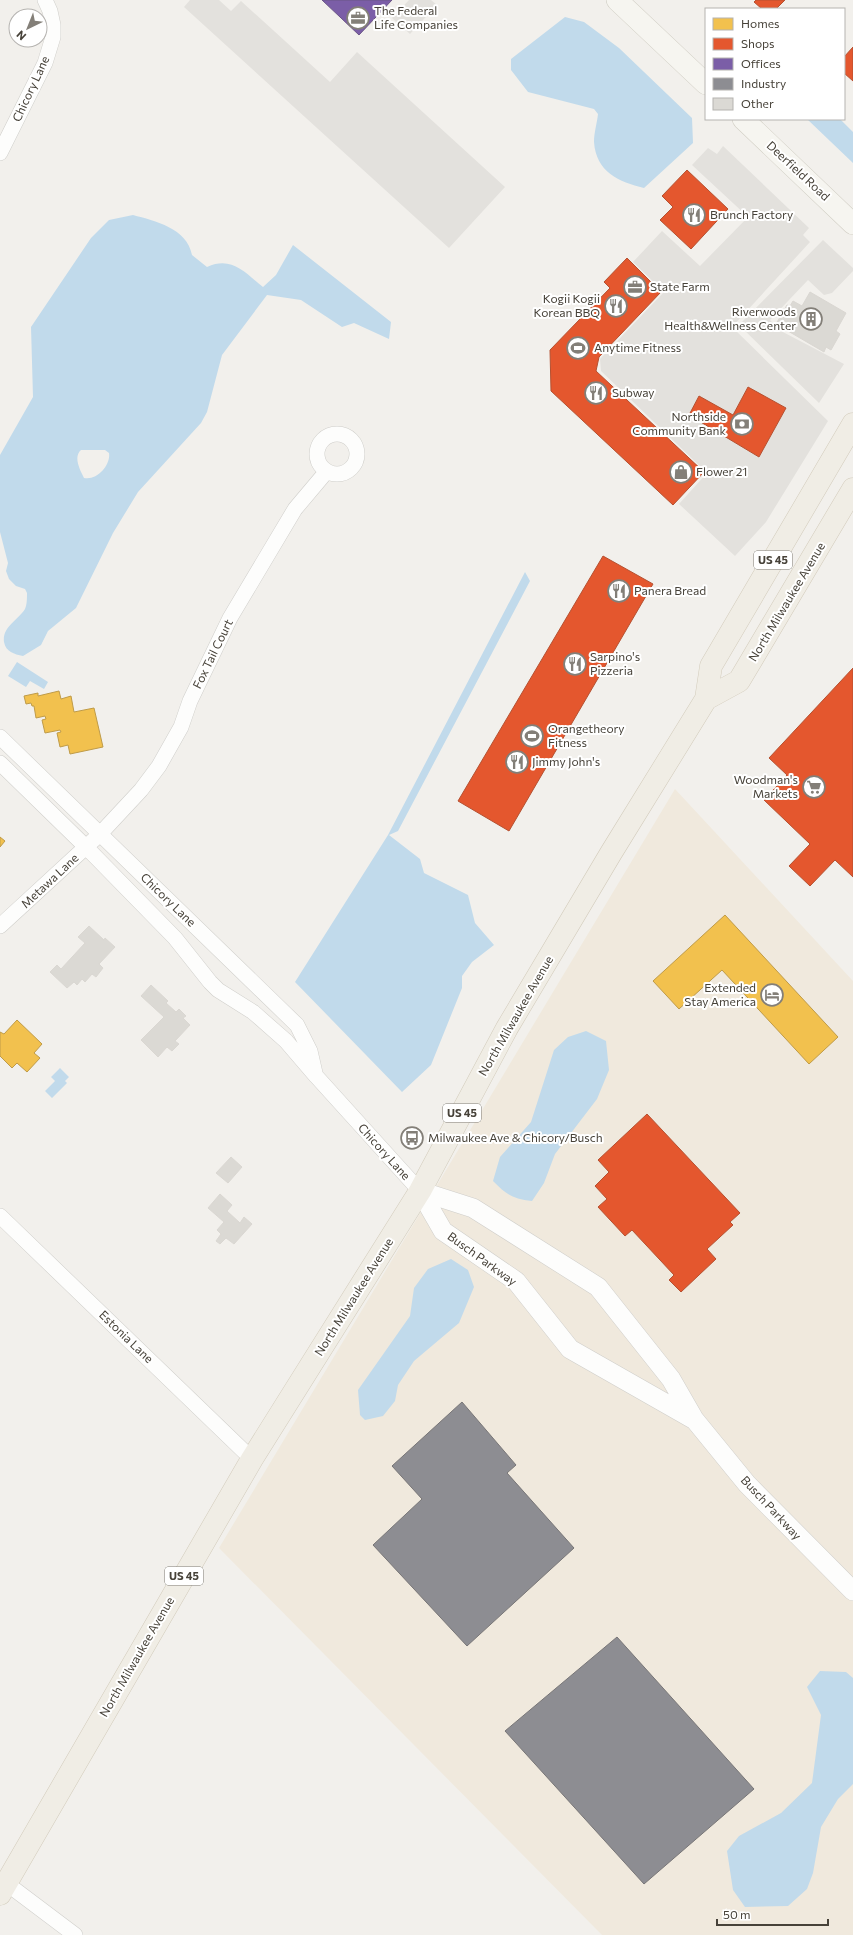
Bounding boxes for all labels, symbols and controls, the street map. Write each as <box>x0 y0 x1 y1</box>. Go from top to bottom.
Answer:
place label: The Federal Life Companies <box>374 3 458 31</box>
office icon: The Federal Life Companies <box>345 5 371 31</box>
north arrow <box>8 8 48 48</box>
legend <box>705 8 845 120</box>
text: Homes <box>741 16 779 30</box>
text: N <box>13 28 28 43</box>
text: Shops <box>741 36 775 50</box>
street label: Chicory Lane <box>9 53 51 124</box>
text: Offices <box>741 56 781 70</box>
text: Industry <box>741 76 786 90</box>
text: Other <box>741 96 774 110</box>
street label: Deerfield Road <box>764 138 833 203</box>
restaurant icon: Brunch Factory <box>681 202 707 228</box>
place label: Brunch Factory <box>710 207 793 221</box>
office icon: State Farm <box>622 274 648 300</box>
place label: State Farm <box>650 279 710 293</box>
place label: Kogii Kogii Korean BBQ <box>534 291 600 319</box>
restaurant icon: Kogii Kogii Korean BBQ <box>603 293 629 319</box>
place label: Riverwoods Health&Wellness Center <box>664 304 796 332</box>
building icon: Riverwoods Health&Wellness Center <box>798 306 824 332</box>
sports icon: Anytime Fitness <box>565 335 591 361</box>
place label: Anytime Fitness <box>594 340 681 354</box>
restaurant icon: Subway <box>583 380 609 406</box>
place label: Subway <box>612 385 655 399</box>
place label: Northside Community Bank <box>632 409 726 437</box>
bank icon: Northside Community Bank <box>729 411 755 437</box>
shop icon: Flower 21 <box>668 459 694 485</box>
place label: Flower 21 <box>696 464 748 478</box>
street label: North Milwaukee Avenue <box>745 539 827 664</box>
road number: US 45 <box>754 551 792 569</box>
restaurant icon: Panera Bread <box>606 578 632 604</box>
place label: Panera Bread <box>634 583 706 597</box>
street label: Fox Tail Court <box>189 617 235 691</box>
place label: Sarpino's Pizzeria <box>590 649 640 677</box>
restaurant icon: Sarpino's Pizzeria <box>562 651 588 677</box>
place label: Orangetheory Fitness <box>548 721 625 749</box>
sports icon: Orangetheory Fitness <box>519 723 545 749</box>
restaurant icon: Jimmy John's <box>504 749 530 775</box>
place label: Jimmy John's <box>532 754 600 769</box>
place label: Woodman's Markets <box>734 772 798 800</box>
supermarket icon: Woodman's Markets <box>801 774 827 800</box>
street label: Metawa Lane <box>18 850 81 910</box>
street label: Chicory Lane <box>138 870 199 929</box>
street label: North Milwaukee Avenue <box>475 953 555 1078</box>
place label: Extended Stay America <box>684 980 756 1008</box>
hotel icon: Extended Stay America <box>759 982 785 1008</box>
road number: US 45 <box>443 1104 481 1122</box>
street label: Chicory Lane <box>356 1120 414 1182</box>
bus stop icon: Milwaukee Ave & Chicory/Busch <box>399 1125 425 1151</box>
place label: Milwaukee Ave & Chicory/Busch <box>428 1130 603 1144</box>
street label: Busch Parkway <box>445 1228 520 1288</box>
street label: North Milwaukee Avenue <box>311 1235 395 1358</box>
street label: Estonia Lane <box>97 1307 157 1365</box>
street label: Busch Parkway <box>739 1473 805 1542</box>
road number: US 45 <box>165 1567 203 1585</box>
street label: North Milwaukee Avenue <box>96 1594 176 1719</box>
scale bar <box>717 1901 828 1927</box>
text: 50 m <box>723 1907 751 1921</box>

